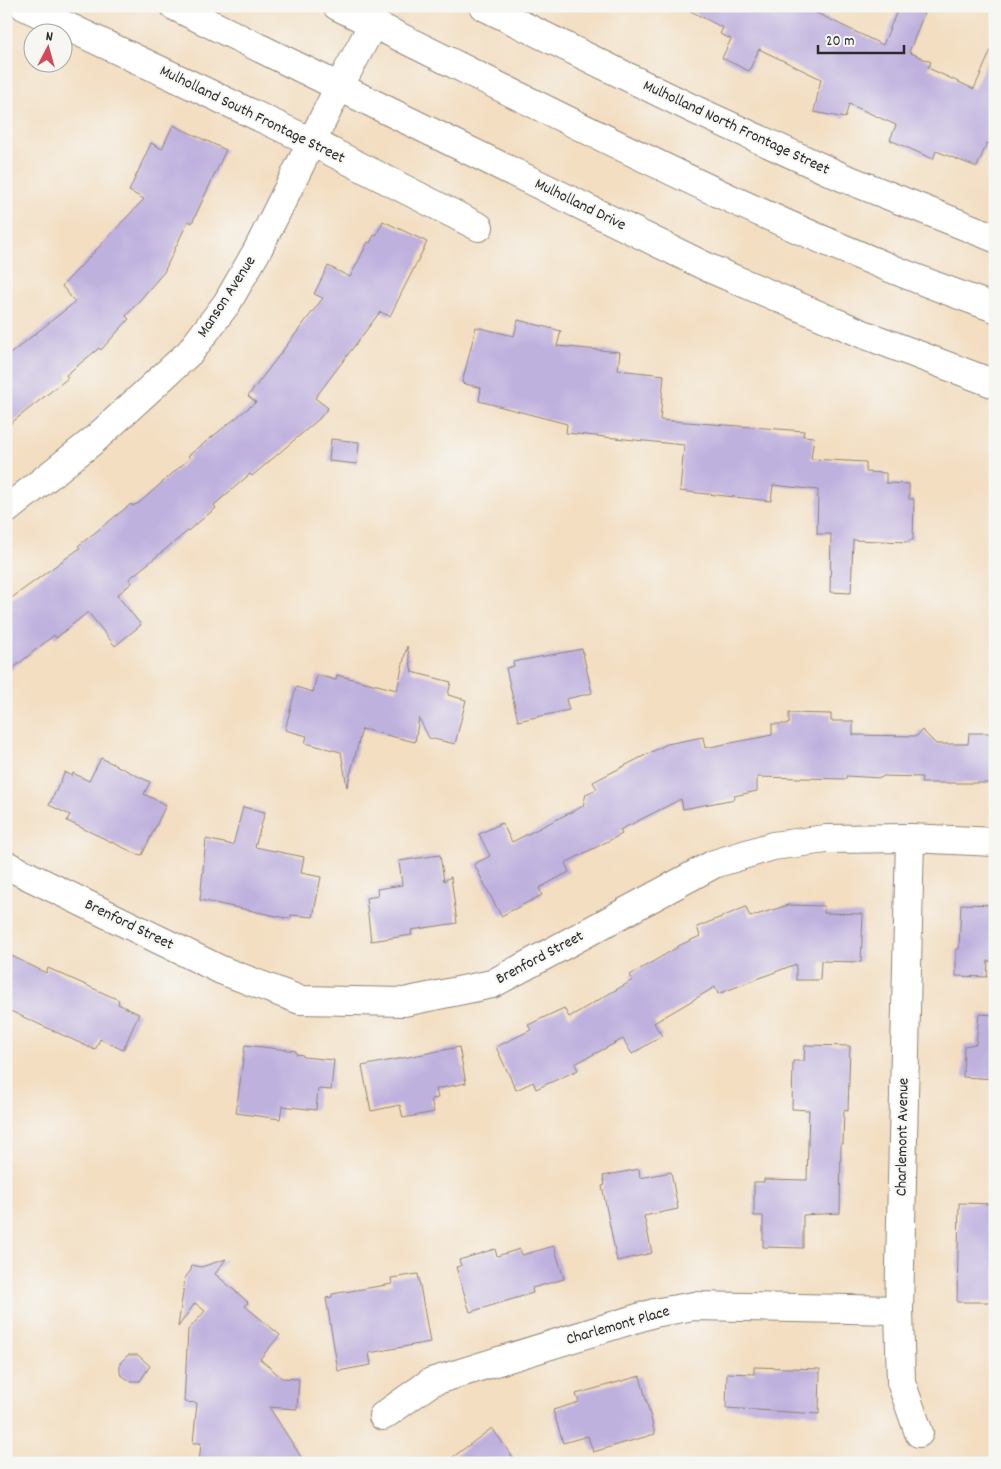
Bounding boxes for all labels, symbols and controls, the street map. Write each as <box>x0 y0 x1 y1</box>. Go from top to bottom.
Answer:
north arrow <box>22 22 72 72</box>
scale bar <box>818 22 905 54</box>
text: N <box>45 27 54 47</box>
text: 20 m <box>826 31 854 53</box>
street label: Mulholland South Frontage Street <box>155 60 349 170</box>
street label: Mulholland North Frontage Street <box>639 75 833 181</box>
street label: Mulholland Drive <box>530 173 630 237</box>
street label: Manson Avenue <box>192 252 262 342</box>
street label: Brenford Street <box>81 893 178 957</box>
street label: Brenford Street <box>492 925 588 991</box>
street label: Charlemont Avenue <box>890 1078 916 1196</box>
street label: Charlemont Place <box>564 1300 672 1352</box>

